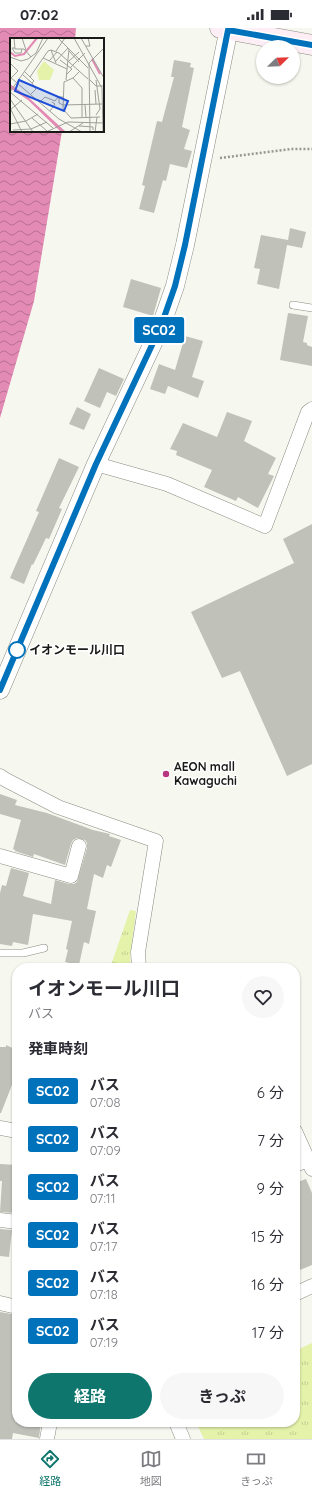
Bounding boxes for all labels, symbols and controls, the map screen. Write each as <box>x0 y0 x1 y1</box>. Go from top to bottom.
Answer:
text: 07:02 <box>20 5 59 24</box>
inset map <box>10 38 104 132</box>
north arrow <box>256 40 300 84</box>
map controls <box>256 40 300 84</box>
line badge: SC02 <box>131 317 187 343</box>
text: SC02 <box>142 321 176 339</box>
marker: イオンモール川口 <box>8 641 26 659</box>
place label: イオンモール川口 <box>29 642 125 657</box>
place label: AEON mall Kawaguchi <box>174 759 237 788</box>
marker: AEON mall Kawaguchi <box>161 769 171 779</box>
text: イオンモール川口 <box>28 976 180 1000</box>
button: heart <box>242 976 284 1018</box>
text: バス <box>28 1005 54 1021</box>
text: 発車時刻 <box>28 1039 88 1058</box>
text: バス <box>90 1075 120 1094</box>
text: SC02 <box>36 1082 70 1100</box>
text: 6 分 <box>257 1083 284 1102</box>
text: 07:08 <box>90 1094 121 1110</box>
text: バス <box>90 1123 120 1142</box>
text: SC02 <box>36 1130 70 1148</box>
text: 7 分 <box>257 1131 284 1150</box>
text: 07:09 <box>90 1142 121 1158</box>
text: バス <box>90 1171 120 1190</box>
text: SC02 <box>36 1178 70 1196</box>
text: 9 分 <box>257 1179 284 1198</box>
text: 07:11 <box>90 1190 115 1206</box>
text: バス <box>90 1219 120 1238</box>
text: SC02 <box>36 1226 70 1244</box>
text: 15 分 <box>251 1227 284 1246</box>
text: 07:17 <box>90 1238 117 1254</box>
text: バス <box>90 1267 120 1286</box>
text: SC02 <box>36 1274 70 1292</box>
text: 16 分 <box>251 1275 284 1294</box>
text: 07:18 <box>90 1286 118 1302</box>
text: バス <box>90 1315 120 1334</box>
text: SC02 <box>36 1322 70 1340</box>
text: 17 分 <box>252 1323 284 1342</box>
text: 07:19 <box>90 1334 118 1350</box>
button: 経路 <box>28 1373 152 1419</box>
button: きっぷ <box>160 1373 284 1419</box>
tab: 経路 <box>39 1448 61 1488</box>
tab: 地図 <box>140 1448 162 1488</box>
tab: きっぷ <box>240 1448 273 1488</box>

